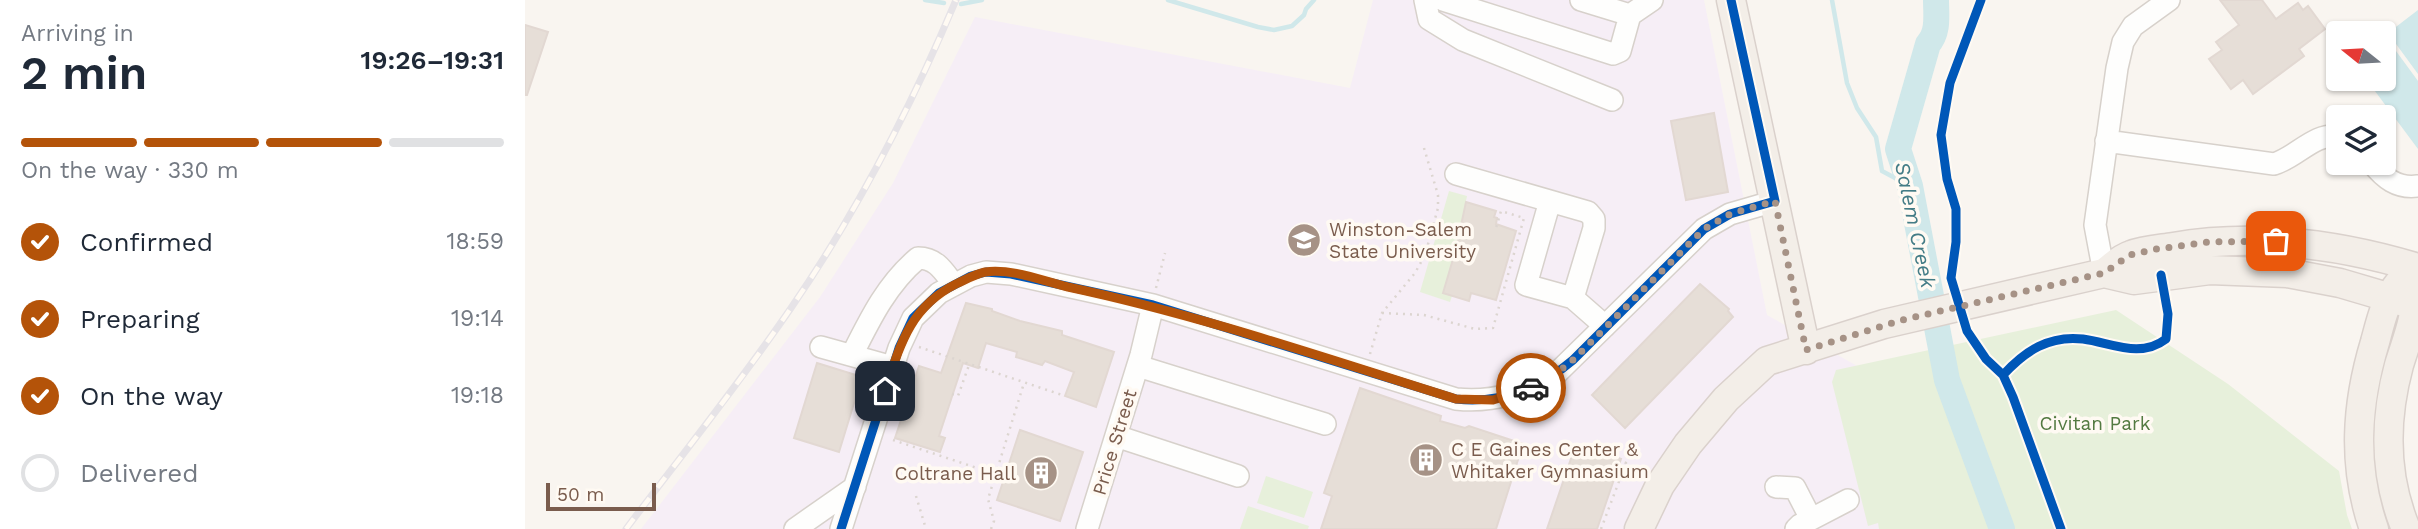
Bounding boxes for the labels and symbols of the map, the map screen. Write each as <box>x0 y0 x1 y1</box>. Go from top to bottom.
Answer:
north arrow <box>2326 21 2396 91</box>
water label: Salem Creek <box>1890 159 1941 291</box>
pin <box>2246 211 2306 271</box>
place label: Winston-Salem State University <box>1329 218 1476 263</box>
school or university icon: Winston-Salem State University <box>1285 221 1323 259</box>
courier <box>1496 353 1566 423</box>
pin <box>855 361 915 421</box>
street label: Price Street <box>1087 386 1142 498</box>
park label: Civitan Park <box>2040 412 2151 435</box>
place label: C E Gaines Center & Whitaker Gymnasium <box>1451 438 1649 483</box>
building icon: C E Gaines Center & Whitaker Gymnasium <box>1407 441 1445 479</box>
building icon: Coltrane Hall <box>1022 454 1060 492</box>
place label: Coltrane Hall <box>895 462 1016 485</box>
scale bar <box>546 480 656 512</box>

